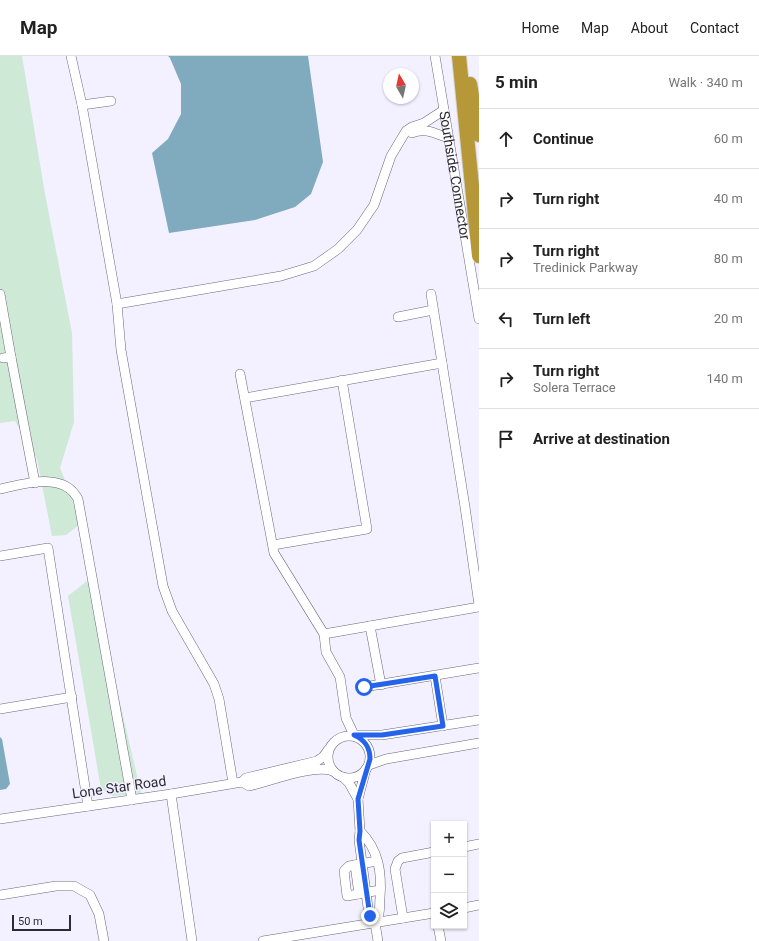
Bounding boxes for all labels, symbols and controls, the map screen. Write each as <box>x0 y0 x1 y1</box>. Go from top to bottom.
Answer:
text: Map <box>20 16 58 39</box>
text: Home <box>521 20 559 36</box>
text: Map <box>581 20 609 36</box>
text: About <box>631 20 668 36</box>
text: Contact <box>690 20 739 36</box>
north arrow <box>383 68 419 104</box>
text: 5 min <box>495 72 538 92</box>
text: Walk · 340 m <box>668 75 743 90</box>
street label: Southside Connector <box>436 110 474 241</box>
icon: ahead <box>495 128 517 150</box>
text: Continue <box>533 130 594 148</box>
text: 60 m <box>714 131 743 146</box>
icon: right <box>495 188 517 210</box>
text: Turn right <box>533 190 599 208</box>
text: 40 m <box>714 191 743 206</box>
text: Turn right <box>533 242 599 260</box>
icon: right <box>495 248 517 270</box>
text: 80 m <box>714 251 743 266</box>
text: Tredinick Parkway <box>533 260 638 275</box>
icon: left <box>495 308 517 330</box>
text: Turn left <box>533 310 590 328</box>
text: 20 m <box>714 311 743 326</box>
text: Turn right <box>533 362 599 380</box>
icon: right <box>495 368 517 390</box>
text: 140 m <box>706 371 743 386</box>
text: Solera Terrace <box>533 380 616 395</box>
icon: arrive <box>495 428 517 450</box>
text: Arrive at destination <box>533 430 670 448</box>
route start <box>355 678 373 696</box>
street label: Lone Star Road <box>71 772 167 802</box>
map controls <box>431 821 467 929</box>
button: + <box>431 821 467 857</box>
button: − <box>431 857 467 893</box>
button: layers <box>431 893 467 929</box>
route end <box>361 907 379 925</box>
scale bar <box>12 913 71 932</box>
text: 50 m <box>18 915 43 928</box>

